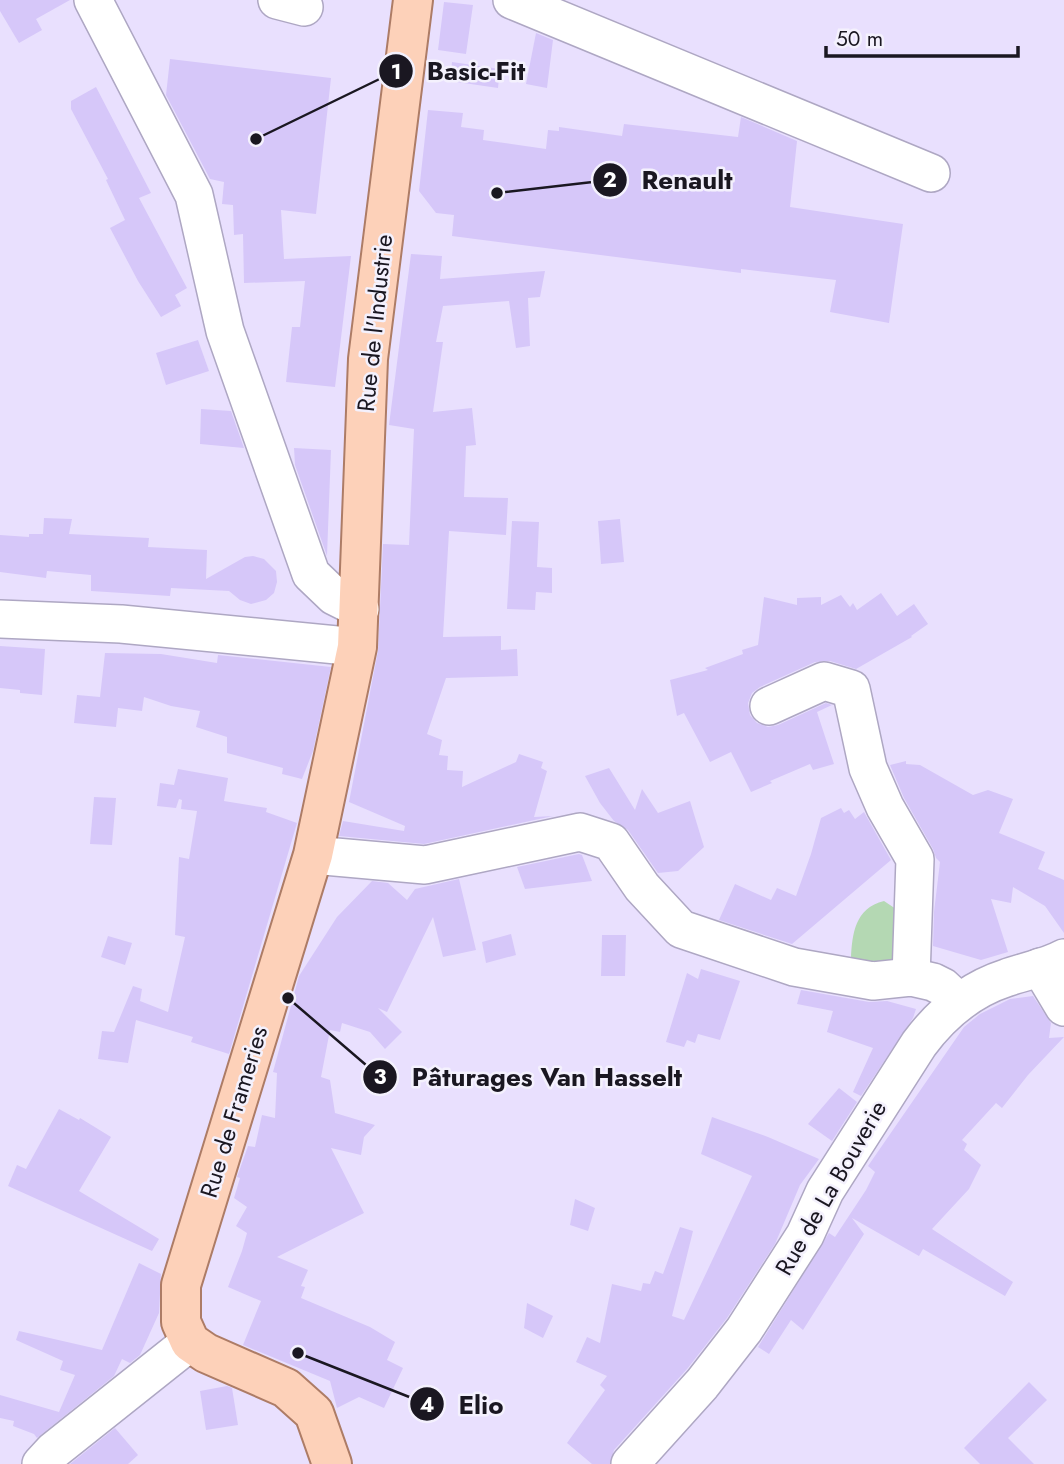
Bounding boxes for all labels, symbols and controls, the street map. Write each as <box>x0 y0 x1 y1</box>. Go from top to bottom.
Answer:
scale bar <box>826 14 1018 58</box>
text: 50 m <box>836 24 883 54</box>
callout: Basic-Fit <box>378 48 540 95</box>
text: Basic-Fit <box>427 52 526 90</box>
text: 1 <box>391 57 401 87</box>
callout: Renault <box>592 157 746 204</box>
text: Renault <box>642 161 733 199</box>
text: 2 <box>603 165 617 195</box>
street label: Rue de l'Industrie <box>348 232 401 413</box>
street label: Rue de Frameries <box>191 1022 276 1202</box>
callout: Pâturages Van Hasselt <box>363 1053 696 1100</box>
text: Pâturages Van Hasselt <box>412 1058 683 1096</box>
text: 3 <box>373 1062 387 1092</box>
street label: Rue de La Bouverie <box>766 1094 895 1282</box>
callout: Elio <box>410 1381 518 1428</box>
text: Elio <box>458 1386 504 1424</box>
text: 4 <box>420 1390 434 1420</box>

